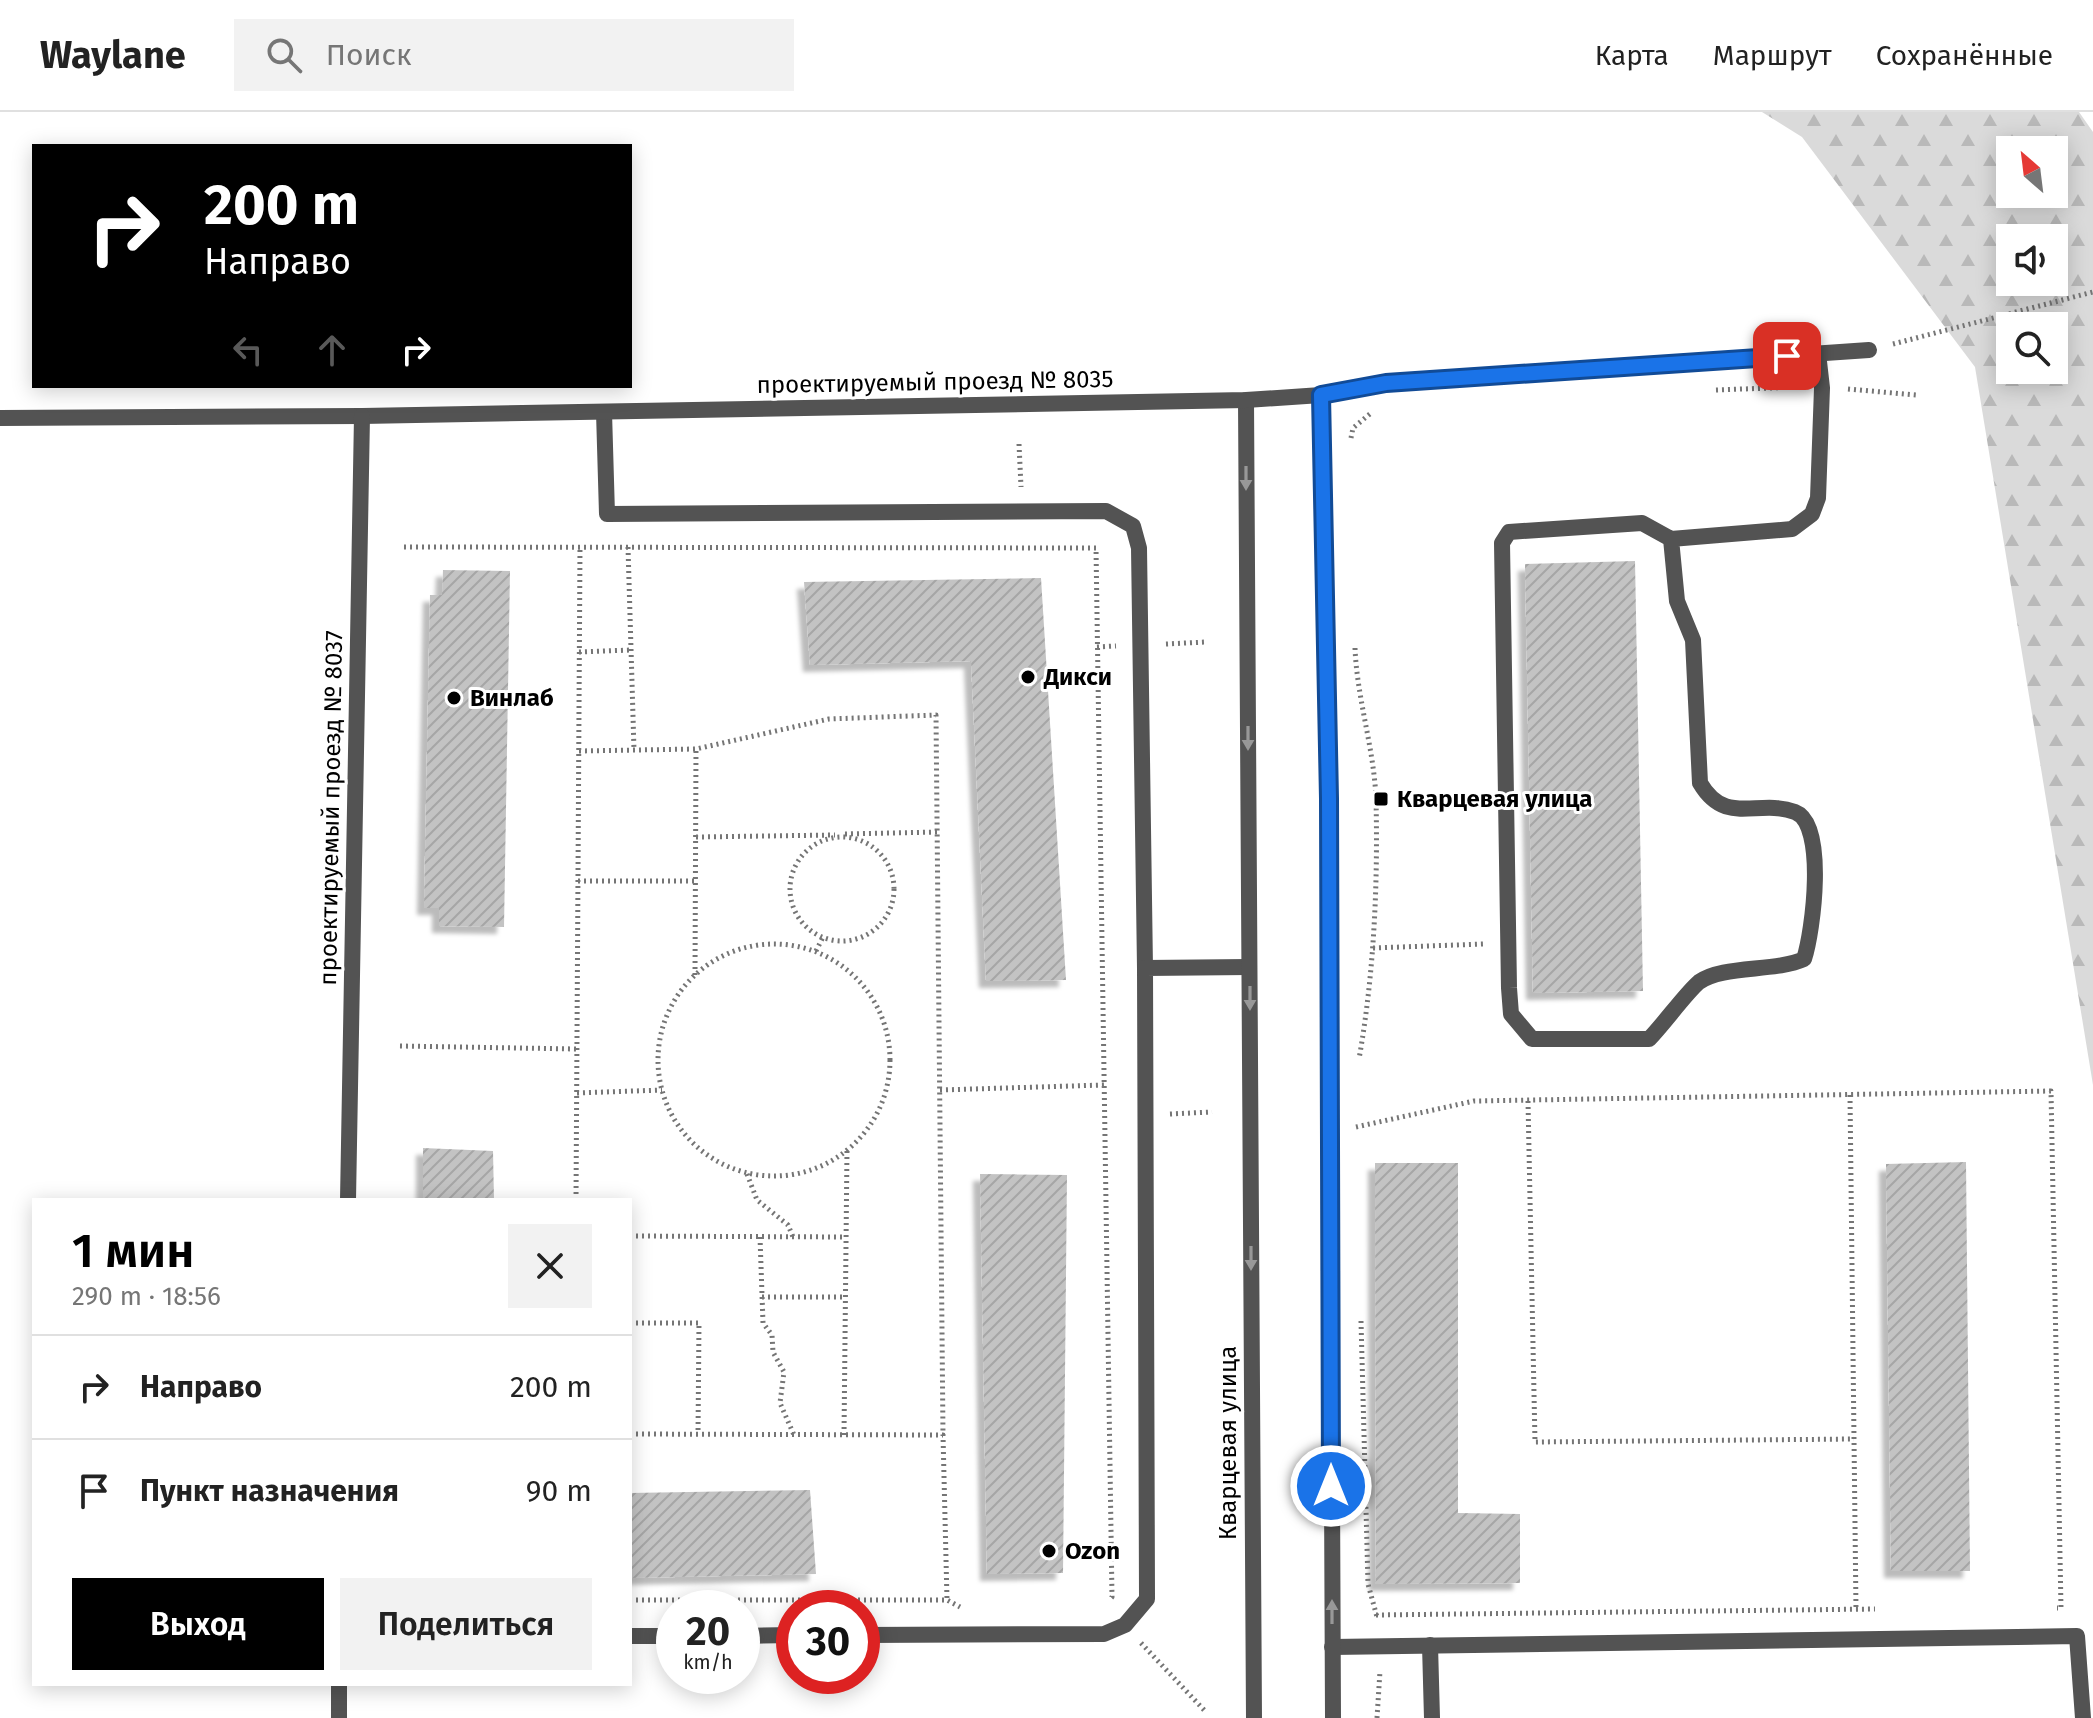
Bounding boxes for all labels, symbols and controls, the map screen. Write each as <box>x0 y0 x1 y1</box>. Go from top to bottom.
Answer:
search box <box>234 19 794 91</box>
text: Waylane <box>40 32 186 78</box>
icon: search <box>262 33 306 77</box>
text: Поиск <box>326 37 412 73</box>
text: Карта <box>1595 39 1669 72</box>
text: Маршрут <box>1713 39 1832 72</box>
text: Сохранённые <box>1876 39 2053 72</box>
north arrow <box>1996 136 2068 208</box>
map controls <box>1996 136 2068 384</box>
text: 200 m <box>204 172 359 239</box>
icon: right <box>72 176 176 280</box>
button: sound <box>1996 224 2068 296</box>
text: Направо <box>204 240 351 284</box>
button: search <box>1996 312 2068 384</box>
pin <box>1753 322 1821 390</box>
icon: left <box>226 328 270 372</box>
icon: ahead <box>310 328 354 372</box>
icon: right <box>394 328 438 372</box>
icon: arrive <box>1765 334 1809 378</box>
street label: проектируемый проезд № 8035 <box>756 365 1114 399</box>
one-way arrow <box>1240 466 1252 491</box>
street label: проектируемый проезд № 8037 <box>314 630 348 986</box>
place label: Дикси <box>1043 663 1112 691</box>
marker: Дикси <box>1019 668 1037 686</box>
place label: Винлаб <box>470 684 554 712</box>
marker: Винлаб <box>445 689 463 707</box>
one-way arrow <box>1242 726 1254 751</box>
place label: Кварцевая улица <box>1397 785 1592 813</box>
marker: Кварцевая улица <box>1372 790 1390 808</box>
one-way arrow <box>1244 986 1256 1011</box>
text: 1 мин <box>72 1222 195 1280</box>
button: close <box>508 1224 592 1308</box>
one-way arrow <box>1245 1246 1257 1271</box>
text: 290 m · 18:56 <box>72 1281 221 1312</box>
street label: Кварцевая улица <box>1214 1346 1242 1540</box>
icon: right <box>72 1365 116 1409</box>
text: Направо <box>140 1369 262 1405</box>
text: 200 m <box>510 1369 592 1405</box>
position arrow <box>1289 1444 1373 1528</box>
icon: arrive <box>72 1469 116 1513</box>
text: Пункт назначения <box>140 1473 399 1509</box>
text: 90 m <box>526 1473 592 1509</box>
place label: Ozon <box>1065 1537 1120 1565</box>
marker: Ozon <box>1040 1542 1058 1560</box>
button: Выход <box>72 1578 324 1670</box>
button: Поделиться <box>340 1578 592 1670</box>
speed limit sign: 30 <box>776 1590 880 1694</box>
one-way arrow <box>1326 1599 1338 1624</box>
text: 20 <box>686 1608 730 1656</box>
text: km/h <box>683 1650 733 1674</box>

